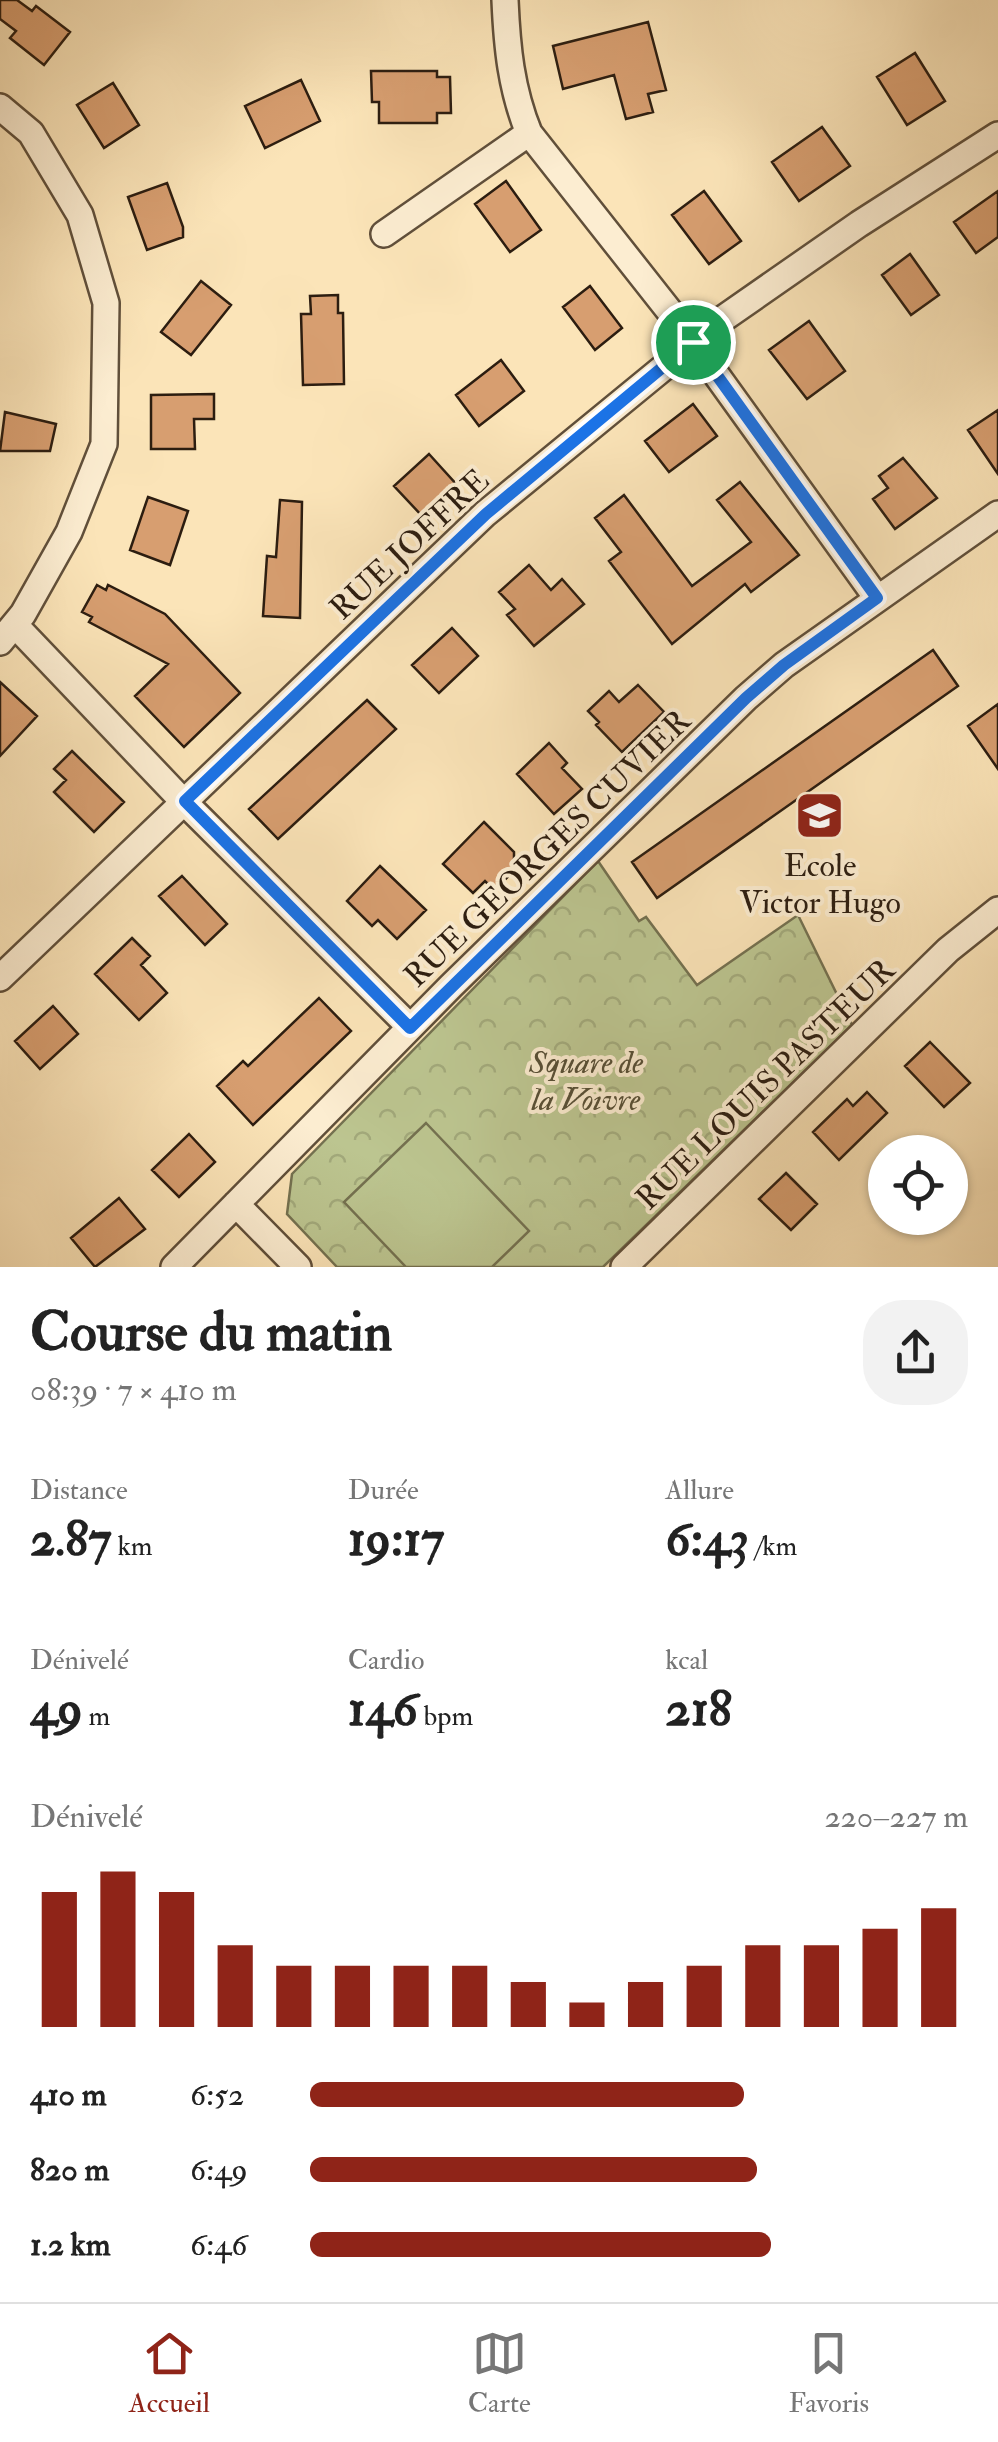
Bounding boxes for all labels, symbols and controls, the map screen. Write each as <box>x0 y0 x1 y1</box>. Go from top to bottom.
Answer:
pin <box>651 300 736 385</box>
icon: arrive <box>666 315 721 370</box>
street label: RUE JOFFRE <box>322 461 498 629</box>
street label: RUE GEORGES CUVIER <box>396 701 700 996</box>
school or university icon: Ecole Victor Hugo <box>794 789 846 841</box>
place label: Ecole Victor Hugo <box>739 846 901 923</box>
street label: RUE LOUIS PASTEUR <box>628 950 904 1219</box>
park label: Square de la Voivre <box>528 1043 643 1120</box>
map controls <box>868 1135 968 1235</box>
button: locate <box>868 1135 968 1235</box>
text: Course du matin <box>30 1298 392 1367</box>
button: share <box>863 1300 968 1405</box>
text: 08:39 · 7 × 410 m <box>30 1370 236 1410</box>
text: Distance <box>30 1473 128 1508</box>
text: Durée <box>348 1473 419 1508</box>
text: Allure <box>665 1473 734 1508</box>
text: 2.87 <box>30 1508 111 1571</box>
text: 19:17 <box>348 1508 444 1571</box>
text: 6:43 <box>665 1508 749 1571</box>
text: km <box>111 1529 152 1564</box>
text: /km <box>749 1529 797 1564</box>
text: Dénivelé <box>30 1643 129 1678</box>
text: Cardio <box>348 1643 424 1678</box>
text: kcal <box>665 1643 708 1678</box>
text: 49 <box>30 1678 83 1741</box>
text: 146 <box>348 1678 418 1741</box>
text: 218 <box>665 1678 732 1741</box>
text: m <box>83 1699 110 1734</box>
text: bpm <box>418 1699 473 1734</box>
text: Dénivelé <box>30 1797 143 1837</box>
text: 220–227 m <box>824 1797 968 1837</box>
text: 410 m <box>30 2075 106 2115</box>
text: 6:52 <box>190 2075 244 2115</box>
text: 820 m <box>30 2150 109 2190</box>
text: 6:49 <box>190 2150 248 2190</box>
text: 1.2 km <box>30 2225 111 2265</box>
text: 6:46 <box>190 2225 247 2265</box>
tab: Accueil <box>129 2326 210 2421</box>
tab: Carte <box>468 2326 531 2421</box>
tab: Favoris <box>788 2326 869 2421</box>

